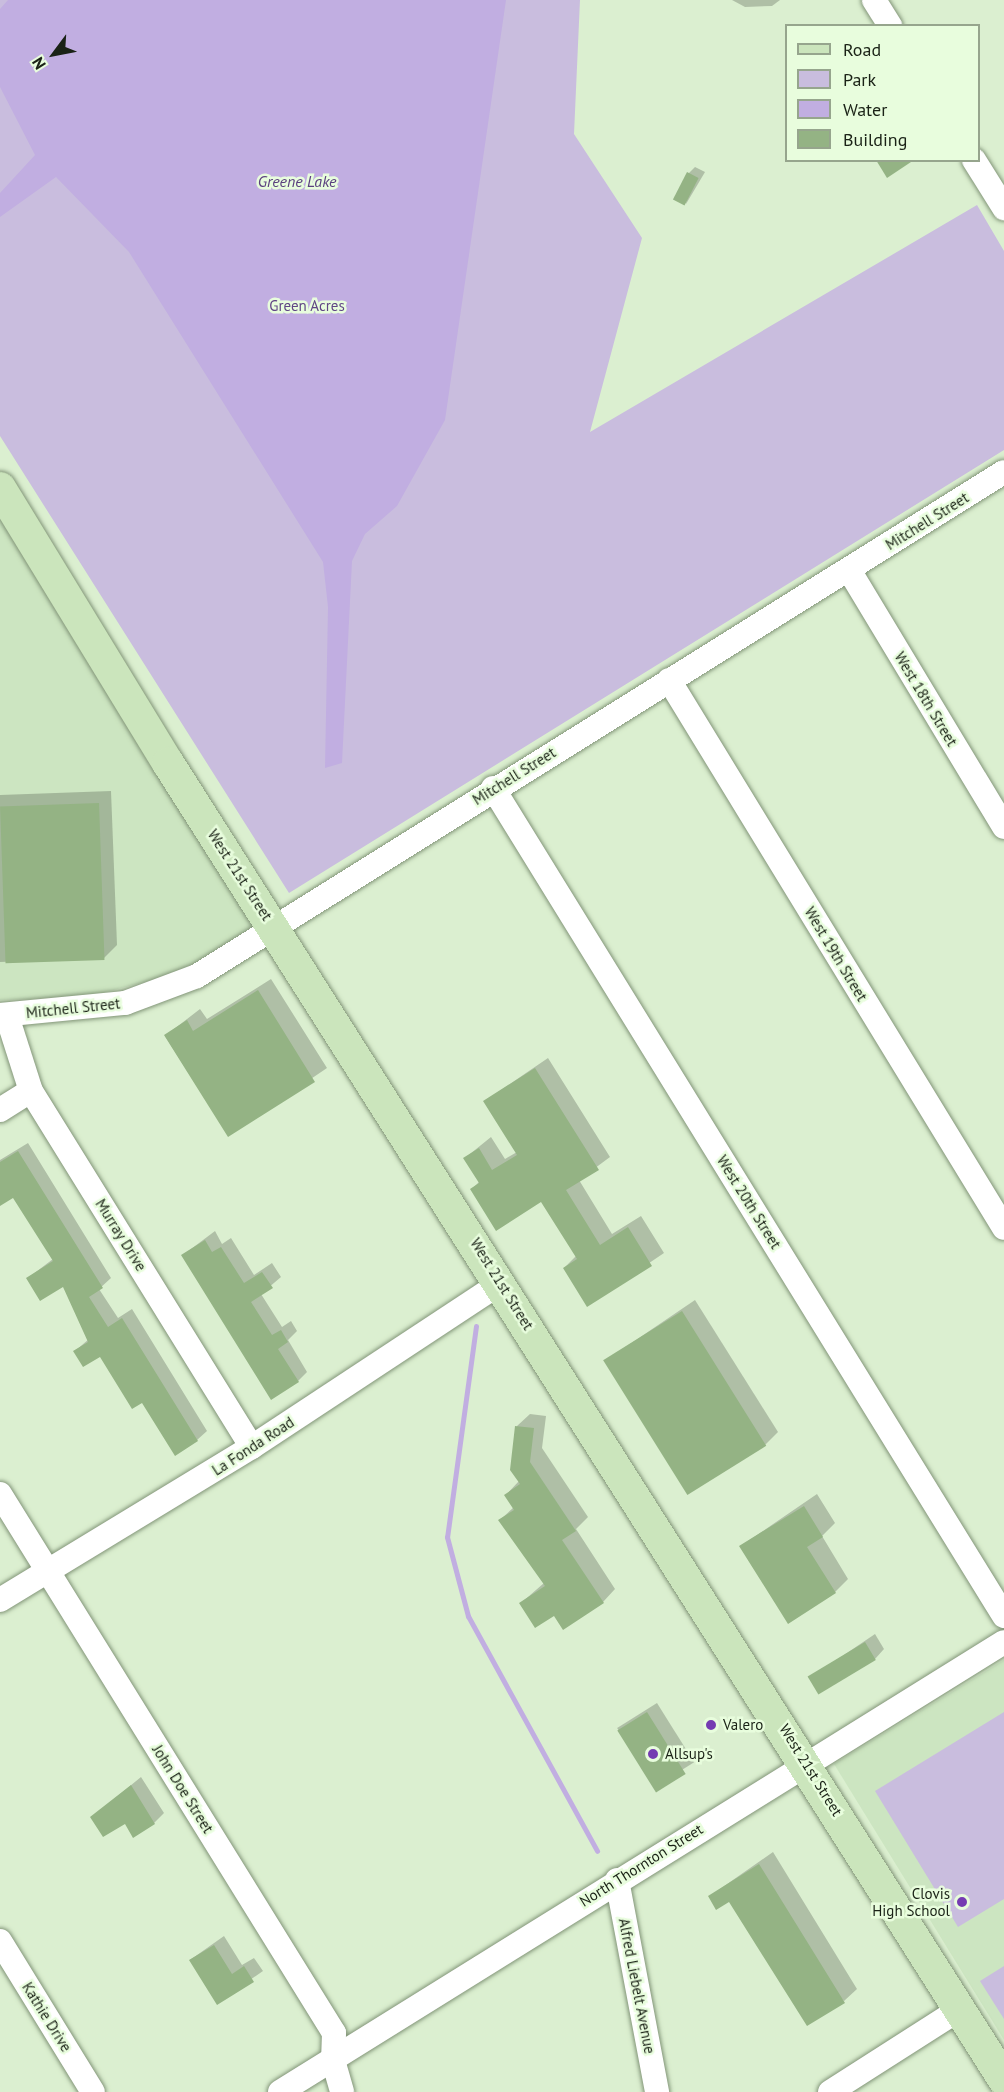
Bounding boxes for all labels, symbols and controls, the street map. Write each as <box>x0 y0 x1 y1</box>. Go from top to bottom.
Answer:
north arrow <box>24 24 84 84</box>
legend <box>785 24 980 162</box>
text: Road <box>843 38 881 61</box>
text: N <box>27 54 50 73</box>
text: Park <box>843 68 876 91</box>
text: Water <box>843 98 887 121</box>
text: Building <box>843 128 907 151</box>
water label: Greene Lake <box>258 171 336 191</box>
park label: Green Acres <box>269 297 345 315</box>
street label: Mitchell Street <box>882 488 972 554</box>
street label: West 18th Street <box>891 649 961 749</box>
street label: Mitchell Street <box>469 743 559 809</box>
street label: West 21st Street <box>204 826 276 924</box>
street label: West 19th Street <box>801 904 871 1004</box>
street label: Mitchell Street <box>25 994 121 1022</box>
street label: West 20th Street <box>713 1152 785 1252</box>
street label: Murray Drive <box>92 1195 150 1275</box>
street label: West 21st Street <box>467 1235 537 1333</box>
street label: La Fonda Road <box>209 1413 297 1479</box>
place label: Valero <box>723 1716 763 1734</box>
marker: Valero <box>704 1718 718 1732</box>
street label: West 21st Street <box>776 1721 846 1819</box>
street label: John Doe Street <box>149 1742 217 1836</box>
place label: Allsup's <box>665 1745 713 1763</box>
marker: Allsup's <box>646 1747 660 1761</box>
street label: North Thornton Street <box>576 1820 706 1910</box>
place label: Clovis High School <box>872 1884 950 1919</box>
marker: Clovis High School <box>955 1895 969 1909</box>
street label: Alfred Liebelt Avenue <box>615 1916 659 2056</box>
street label: Kathie Drive <box>19 1979 75 2055</box>

